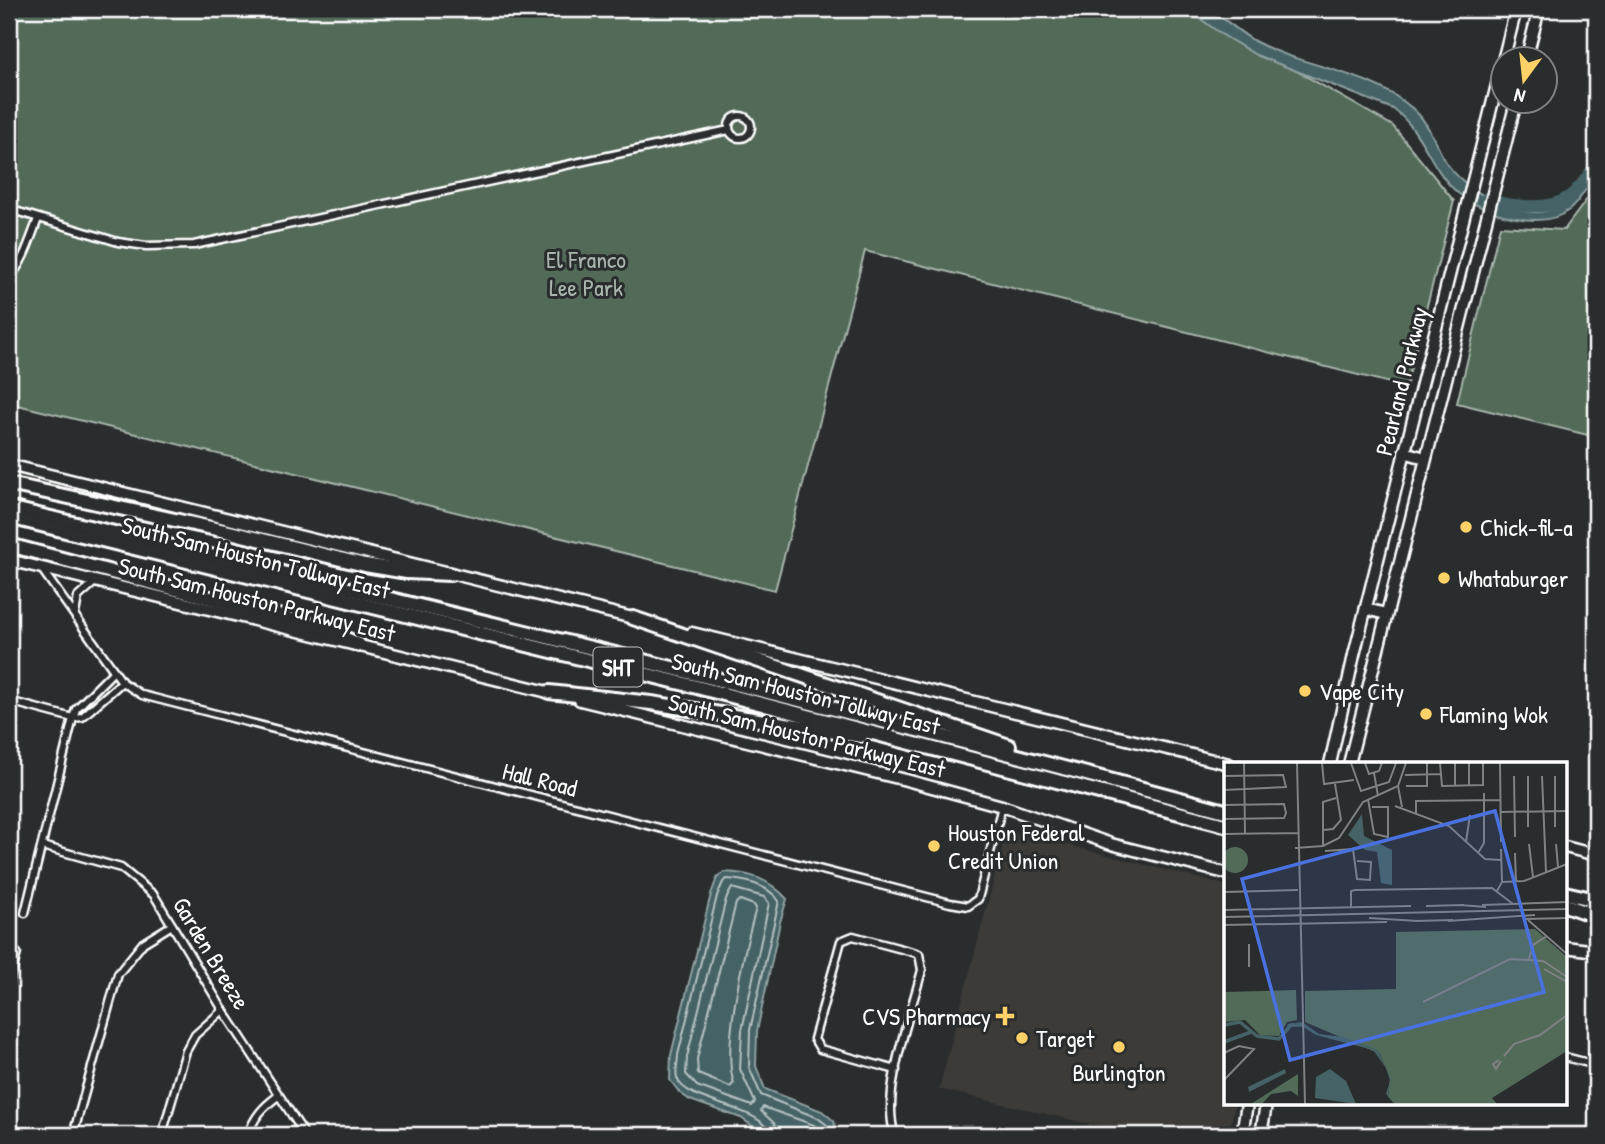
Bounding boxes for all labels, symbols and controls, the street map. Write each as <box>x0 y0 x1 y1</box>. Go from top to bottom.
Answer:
north arrow <box>1490 46 1560 116</box>
text: N <box>1511 83 1528 110</box>
park label: El Franco Lee Park <box>546 243 626 303</box>
street label: Pearland Parkway <box>1367 303 1435 459</box>
street label: South Sam Houston Tollway East <box>119 508 394 606</box>
place label: Chick-fil-a <box>1480 511 1573 543</box>
marker: Chick-fil-a <box>1458 519 1474 535</box>
street label: South Sam Houston Parkway East <box>115 549 400 649</box>
place label: Whataburger <box>1458 562 1568 594</box>
marker: Whataburger <box>1436 570 1452 586</box>
street label: South Sam Houston Tollway East <box>669 644 944 742</box>
road number: SHT <box>594 648 642 687</box>
place label: Vape City <box>1319 675 1404 707</box>
marker: Vape City <box>1297 683 1313 699</box>
street label: South Sam Houston Parkway East <box>665 685 950 785</box>
place label: Flaming Wok <box>1439 698 1548 730</box>
marker: Flaming Wok <box>1418 706 1434 722</box>
street label: Hall Road <box>499 754 581 804</box>
inset map <box>1224 762 1566 1106</box>
place label: Houston Federal Credit Union <box>948 816 1085 876</box>
marker: Houston Federal Credit Union <box>926 838 942 854</box>
street label: Garden Breeze <box>166 891 258 1016</box>
place label: CVS Pharmacy <box>862 1000 991 1032</box>
marker: CVS Pharmacy <box>997 1008 1013 1024</box>
place label: Target <box>1036 1022 1095 1054</box>
marker: Target <box>1014 1030 1030 1046</box>
marker: Burlington <box>1111 1039 1127 1055</box>
place label: Burlington <box>1072 1056 1166 1088</box>

